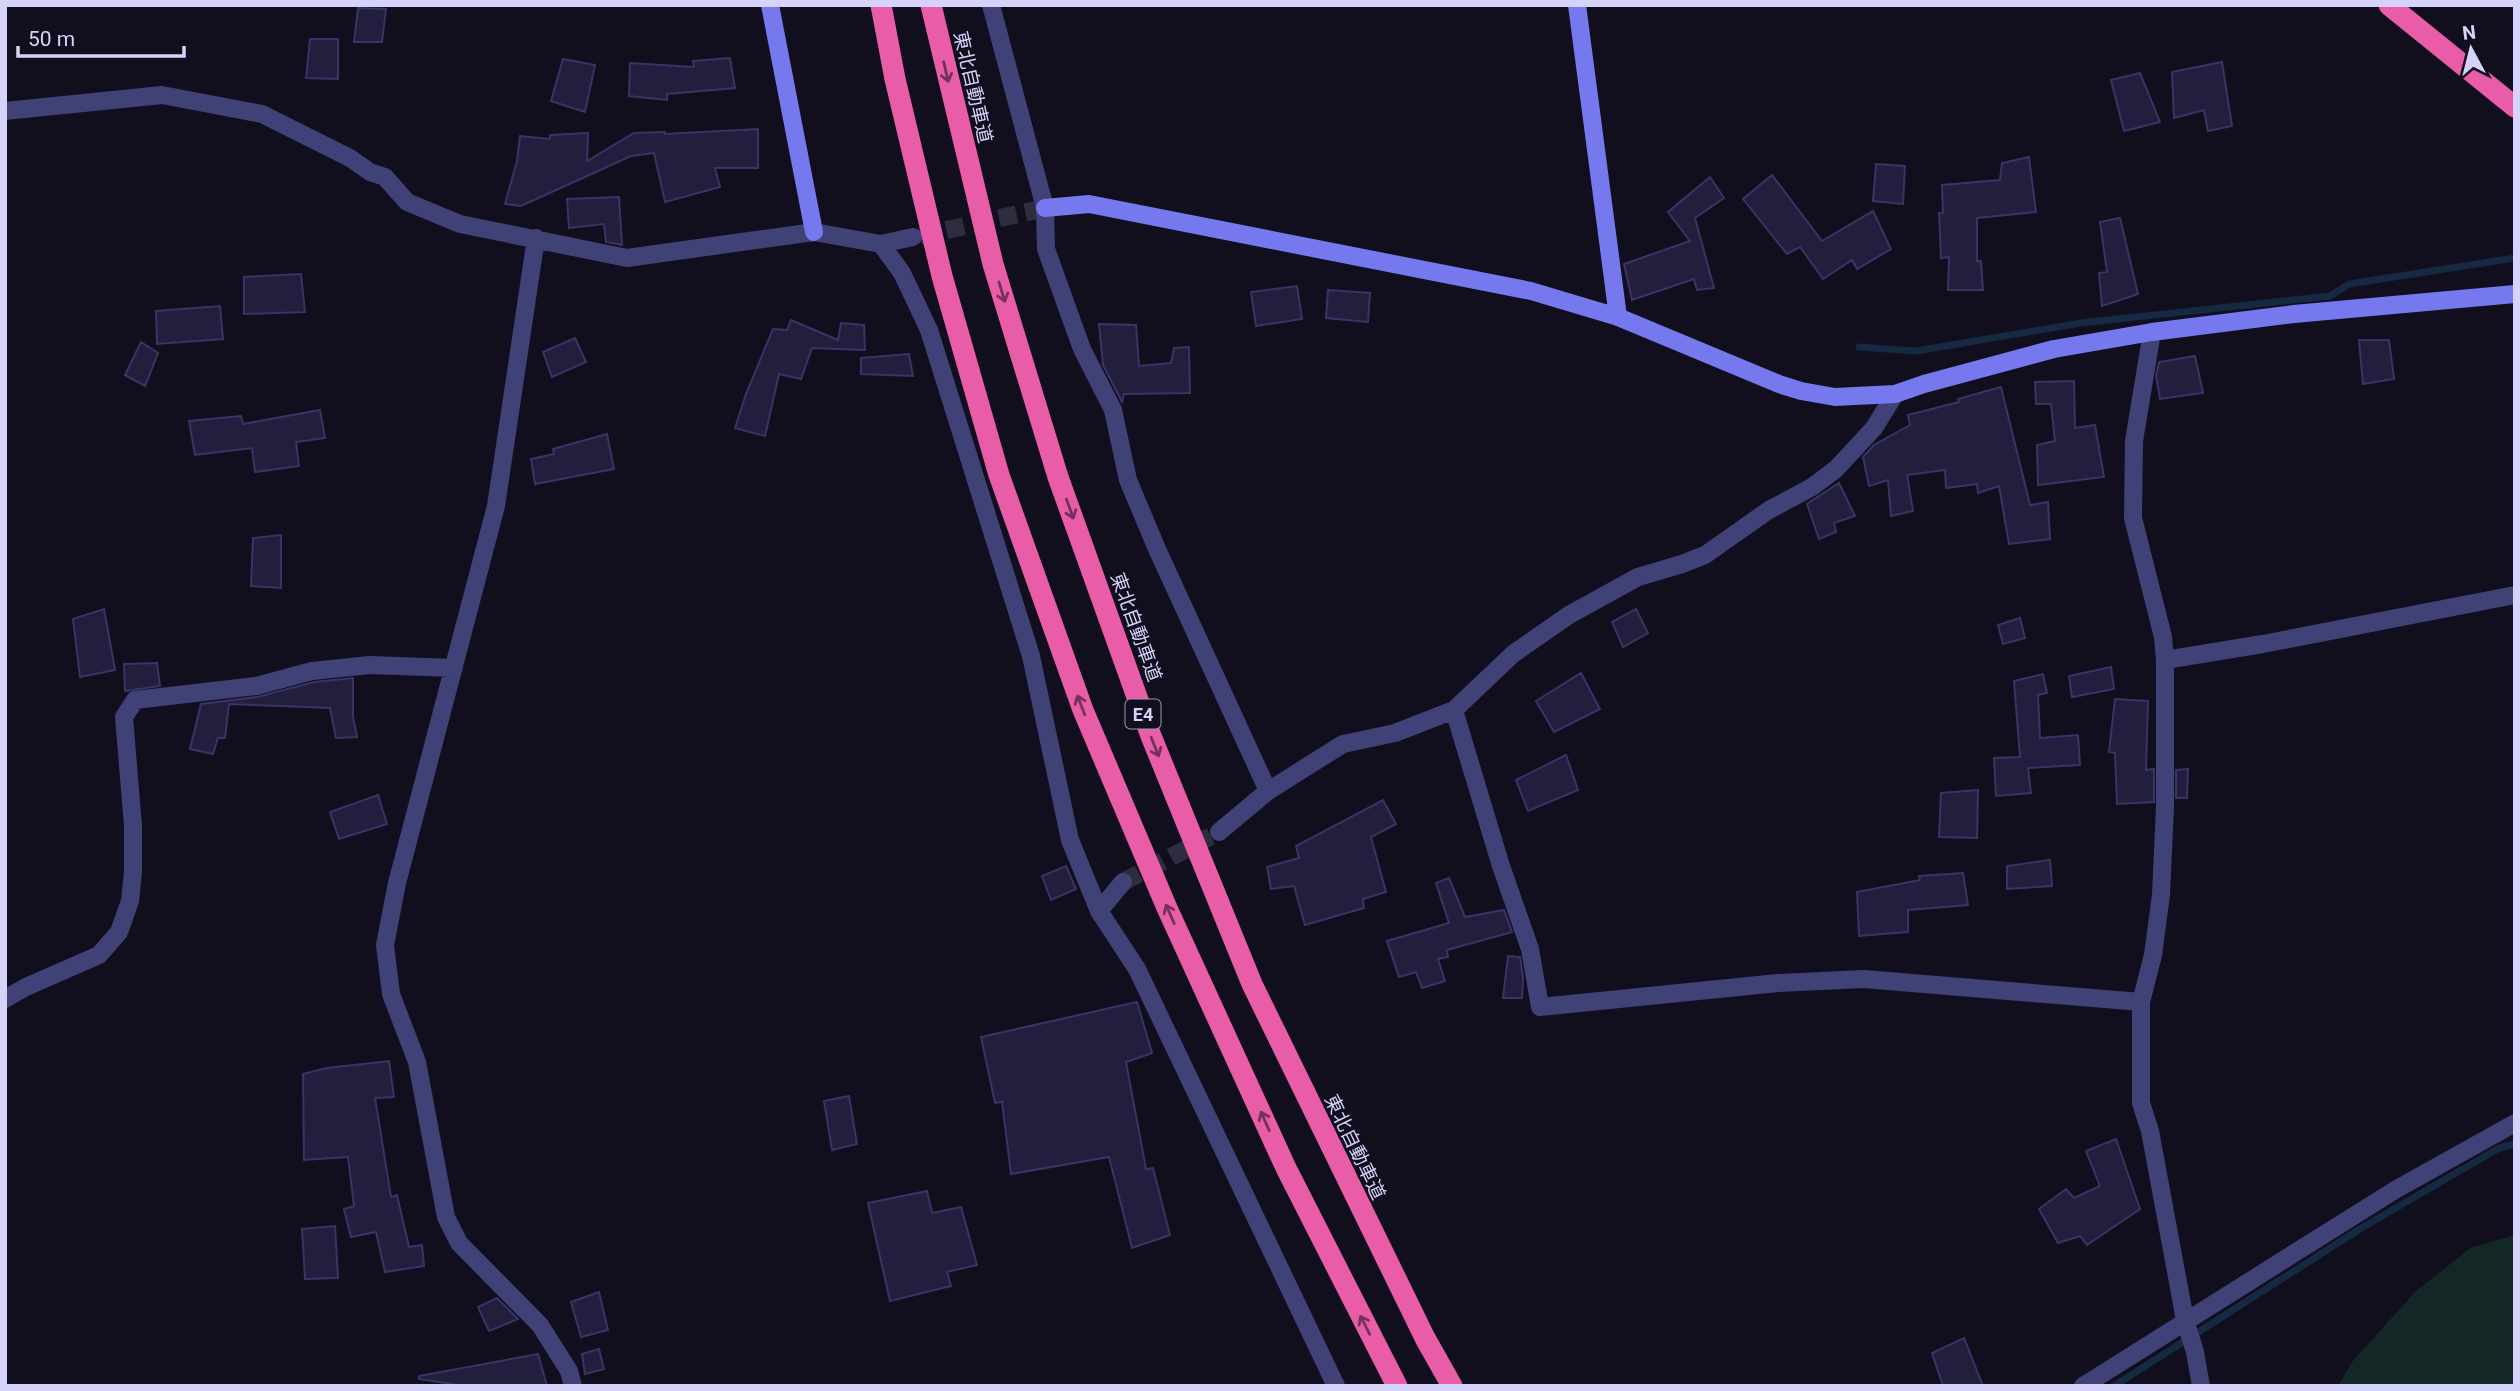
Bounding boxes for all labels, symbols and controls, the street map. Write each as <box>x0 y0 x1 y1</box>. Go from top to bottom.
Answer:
scale bar <box>18 14 184 58</box>
north arrow <box>2436 14 2506 84</box>
text: N <box>2461 20 2477 45</box>
text: 50 m <box>28 27 75 51</box>
street label: 東北自動車道 <box>949 29 997 145</box>
one-way arrow <box>940 60 953 83</box>
one-way arrow <box>996 281 1009 303</box>
one-way arrow <box>1065 498 1077 520</box>
street label: 東北自動車道 <box>1106 569 1166 685</box>
one-way arrow <box>1074 694 1087 716</box>
road number: E4 <box>1126 700 1160 728</box>
one-way arrow <box>1150 735 1163 757</box>
one-way arrow <box>1163 904 1176 925</box>
street label: 東北自動車道 <box>1320 1091 1390 1203</box>
one-way arrow <box>1257 1111 1271 1132</box>
one-way arrow <box>1358 1315 1372 1336</box>

